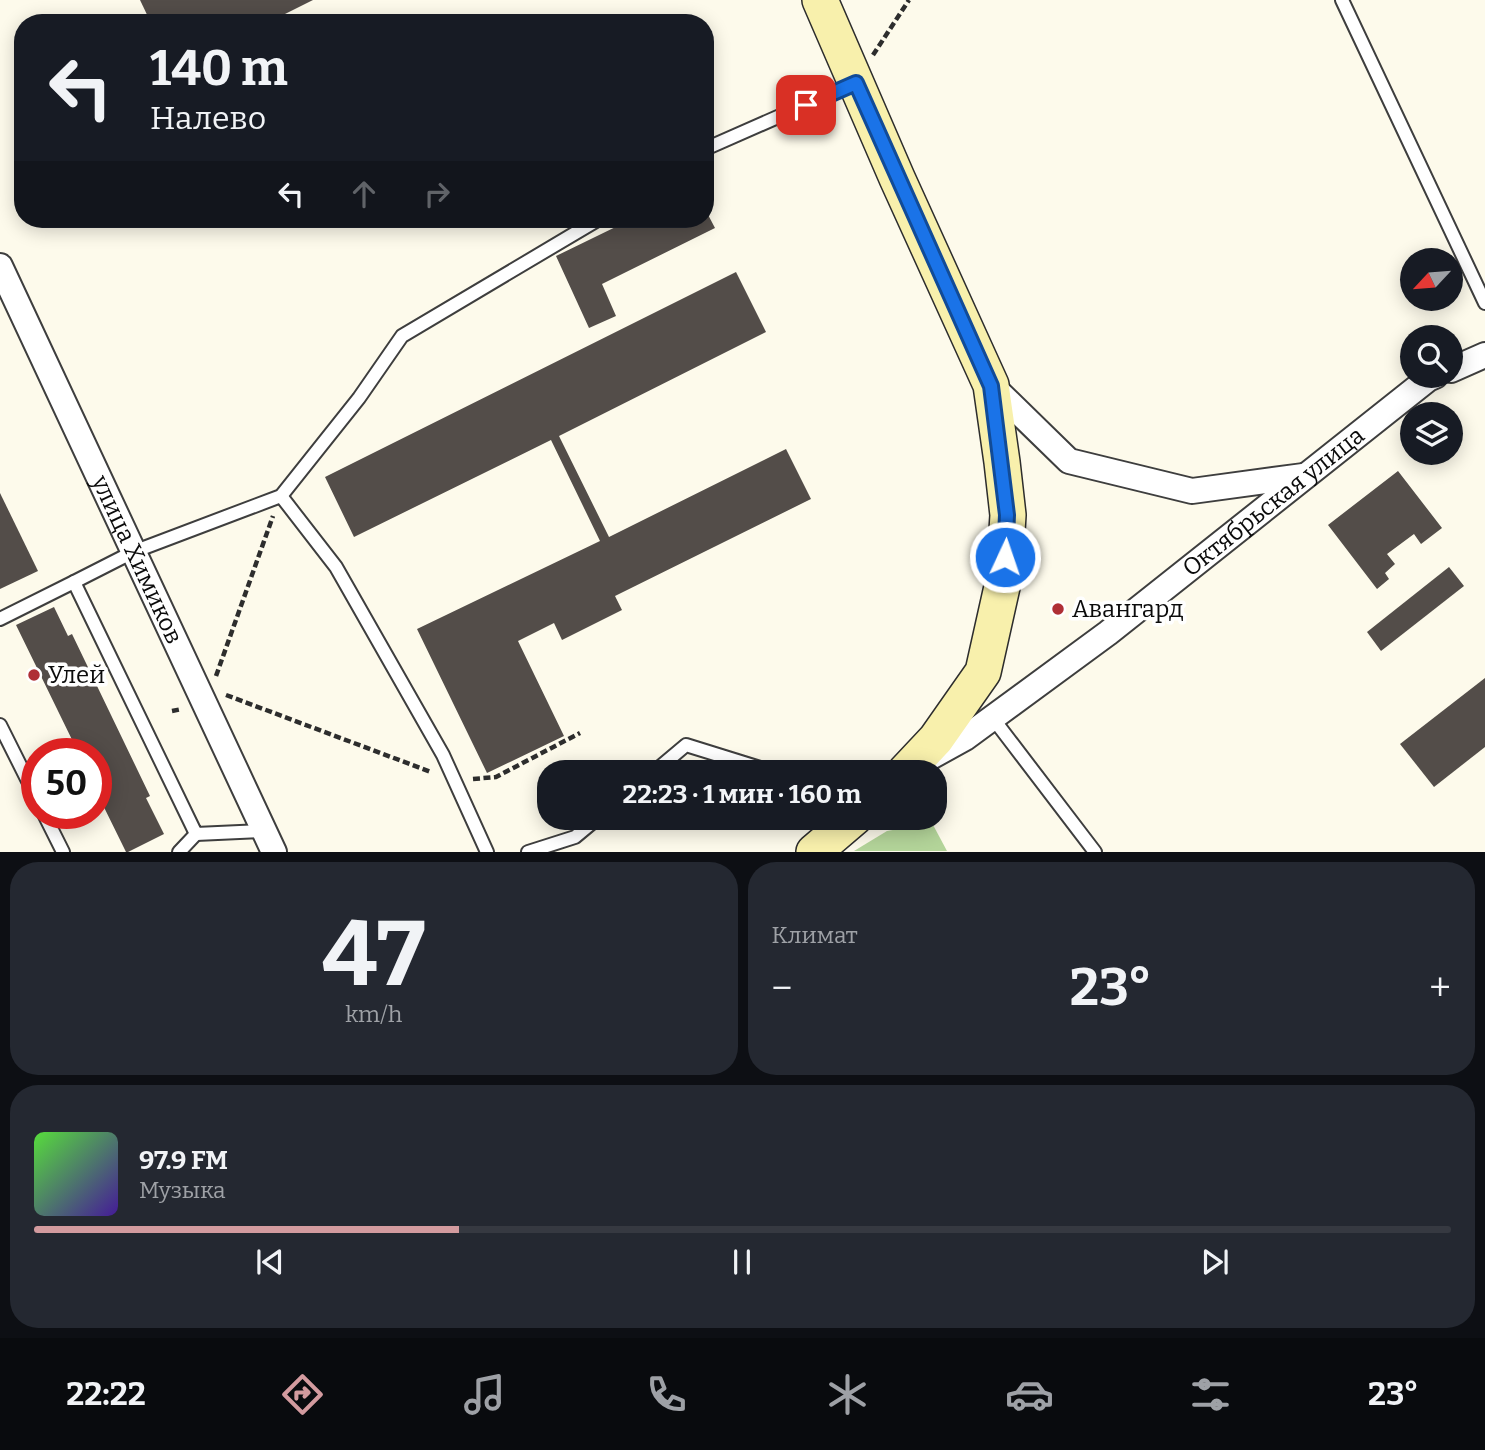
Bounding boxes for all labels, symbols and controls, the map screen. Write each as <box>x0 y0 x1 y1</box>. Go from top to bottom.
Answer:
text: 140 m <box>150 39 288 98</box>
icon: left <box>35 42 126 133</box>
pin <box>776 75 836 135</box>
icon: arrive <box>787 86 825 124</box>
text: Налево <box>150 99 266 137</box>
icon: left <box>272 175 310 213</box>
icon: ahead <box>345 175 383 213</box>
icon: right <box>418 175 456 213</box>
north arrow <box>1400 248 1463 312</box>
map controls <box>1400 248 1463 465</box>
button: search <box>1400 325 1463 388</box>
button: layers <box>1400 402 1463 465</box>
street label: Октябрьская улица <box>1177 421 1370 582</box>
street label: улица Химиков <box>86 470 189 648</box>
position arrow <box>968 520 1042 594</box>
place label: Авангард <box>1072 595 1183 623</box>
marker: Авангард <box>1050 601 1066 617</box>
place label: Улей <box>48 661 105 689</box>
marker: Улей <box>26 667 42 683</box>
speed limit sign: 50 <box>21 738 112 829</box>
text: 22:23 · 1 мин · 160 m <box>623 779 861 810</box>
text: 47 <box>322 900 425 1009</box>
text: Климат <box>772 921 858 949</box>
text: 23° <box>1070 956 1152 1019</box>
text: − <box>772 965 792 1011</box>
text: + <box>1429 965 1451 1011</box>
text: km/h <box>345 1000 402 1028</box>
text: 97.9 FM <box>139 1145 228 1176</box>
text: Музыка <box>139 1176 226 1204</box>
icon: previous <box>251 1243 289 1281</box>
icon: pause <box>723 1243 761 1281</box>
icon: next <box>1196 1243 1234 1281</box>
icon: directions <box>278 1370 327 1419</box>
icon: music <box>460 1370 509 1419</box>
icon: phone <box>642 1370 691 1419</box>
icon: climate <box>823 1370 872 1419</box>
icon: car <box>1005 1370 1054 1419</box>
icon: filters <box>1186 1370 1235 1419</box>
text: 22:22 <box>66 1375 146 1413</box>
text: 23° <box>1368 1375 1419 1413</box>

